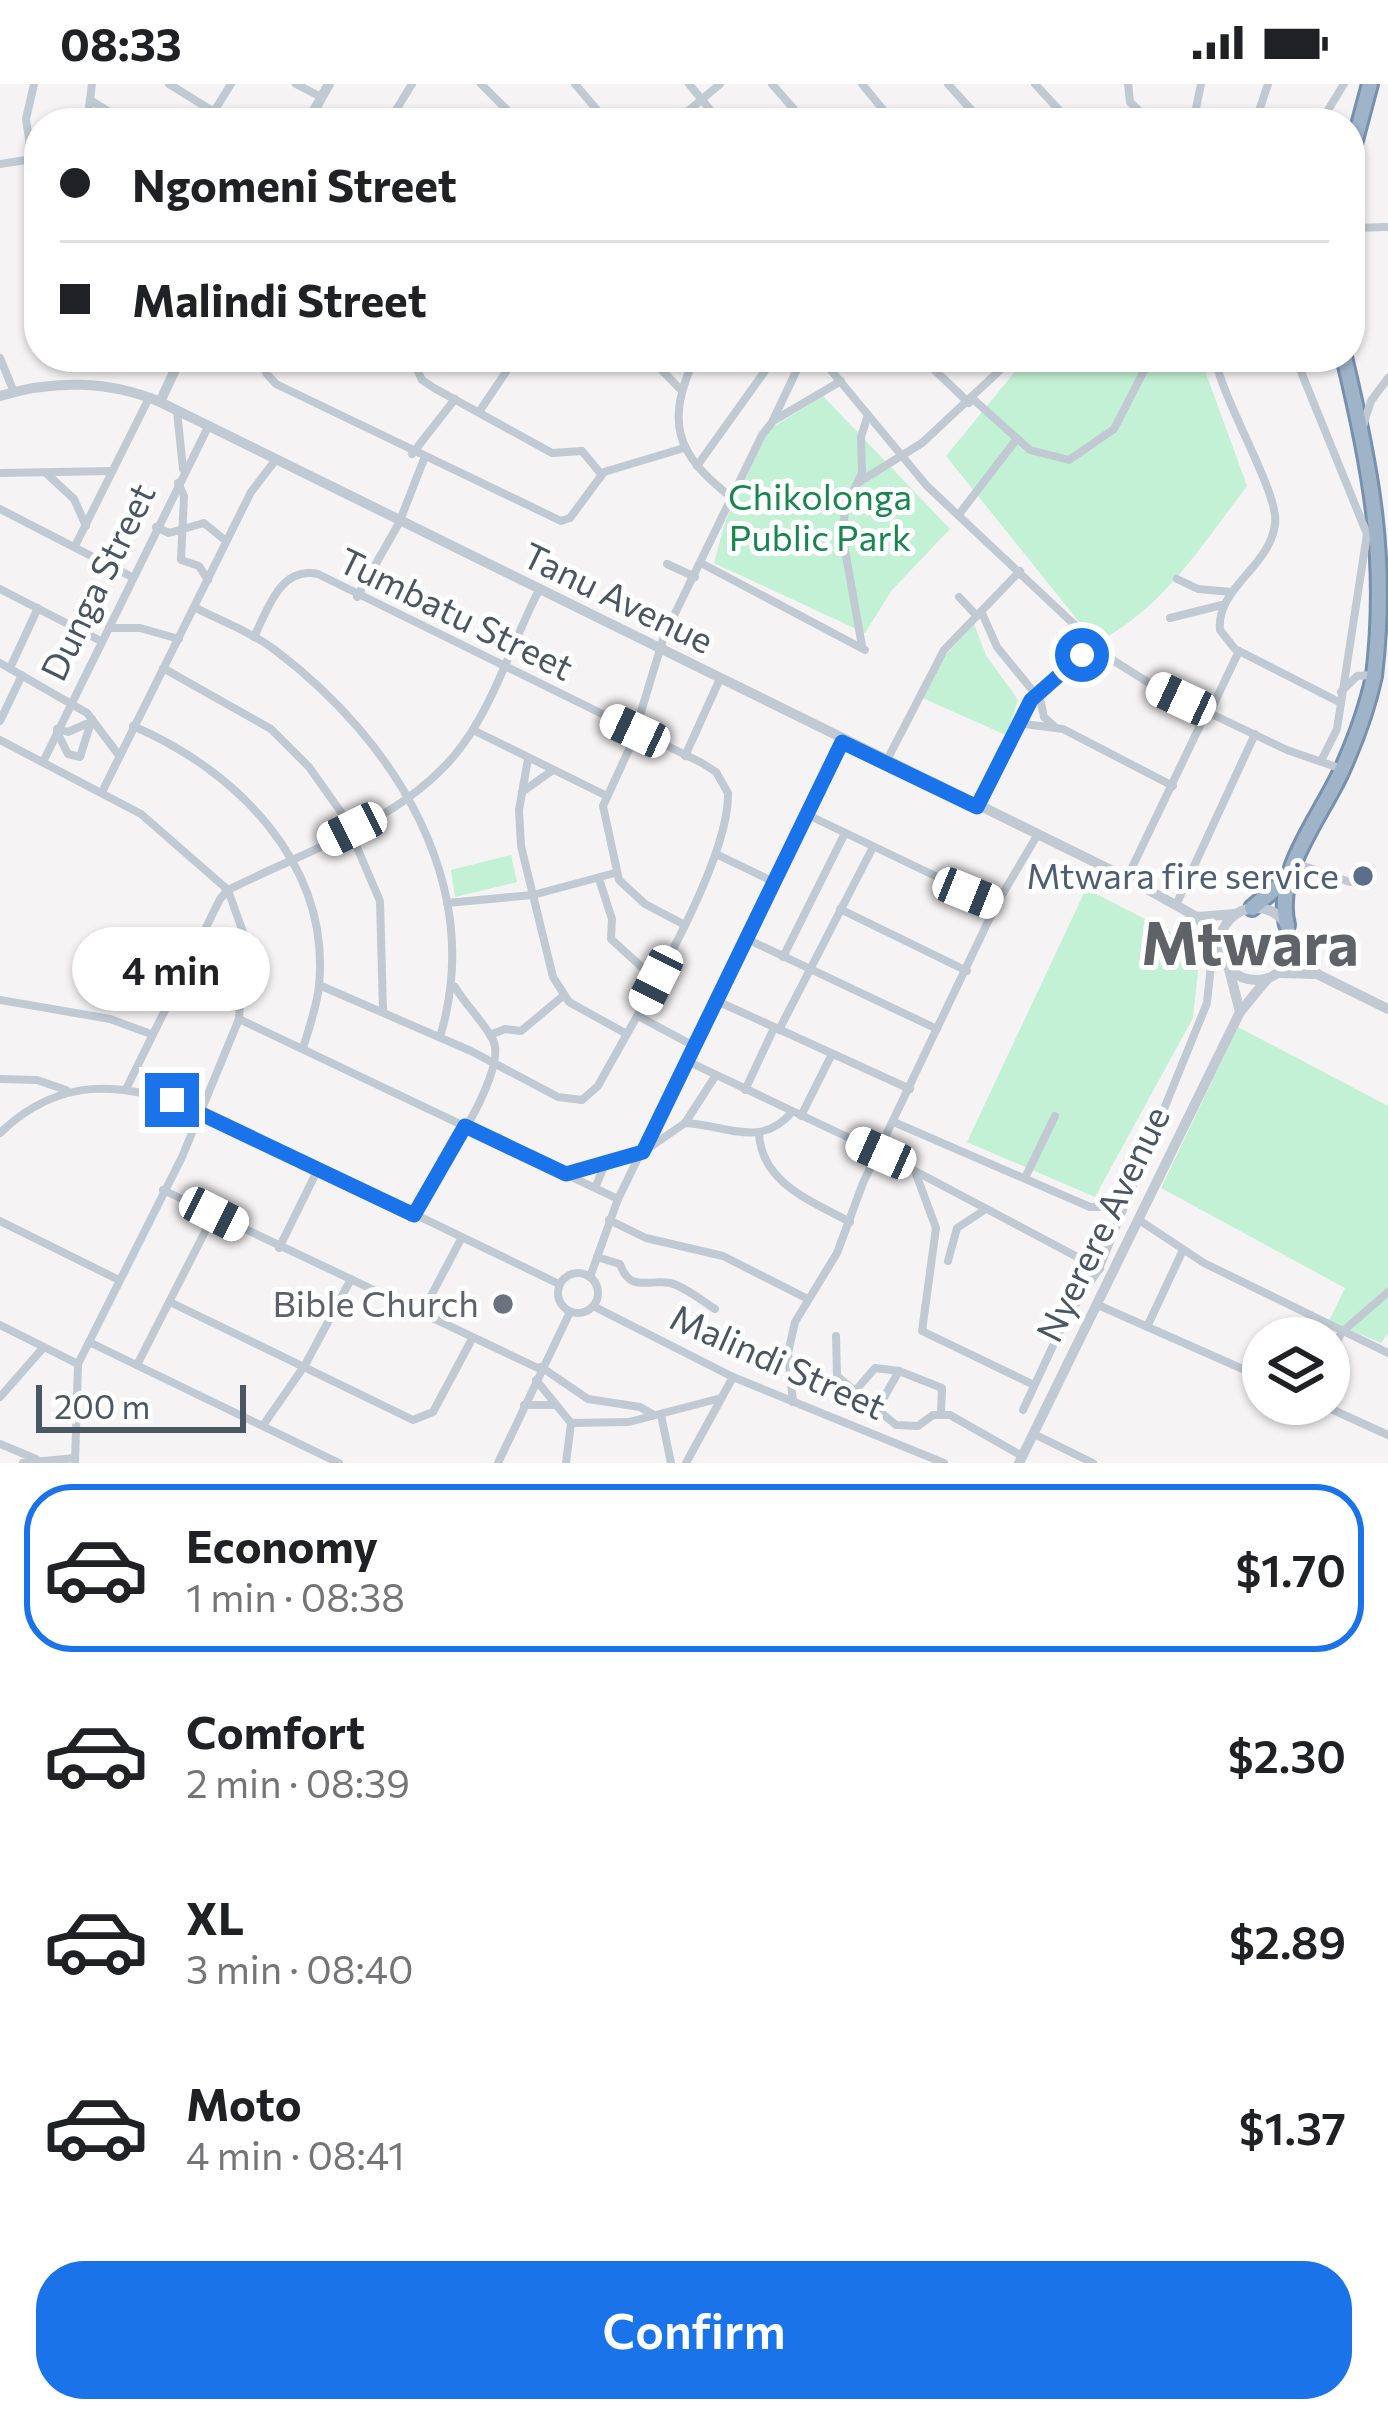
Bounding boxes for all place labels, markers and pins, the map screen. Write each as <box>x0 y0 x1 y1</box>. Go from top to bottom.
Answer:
place label: Mtwara fire service <box>1026 852 1339 896</box>
marker: Mtwara fire service <box>1350 863 1376 889</box>
place label: Bible Church <box>273 1280 479 1324</box>
marker: Bible Church <box>490 1291 516 1317</box>

